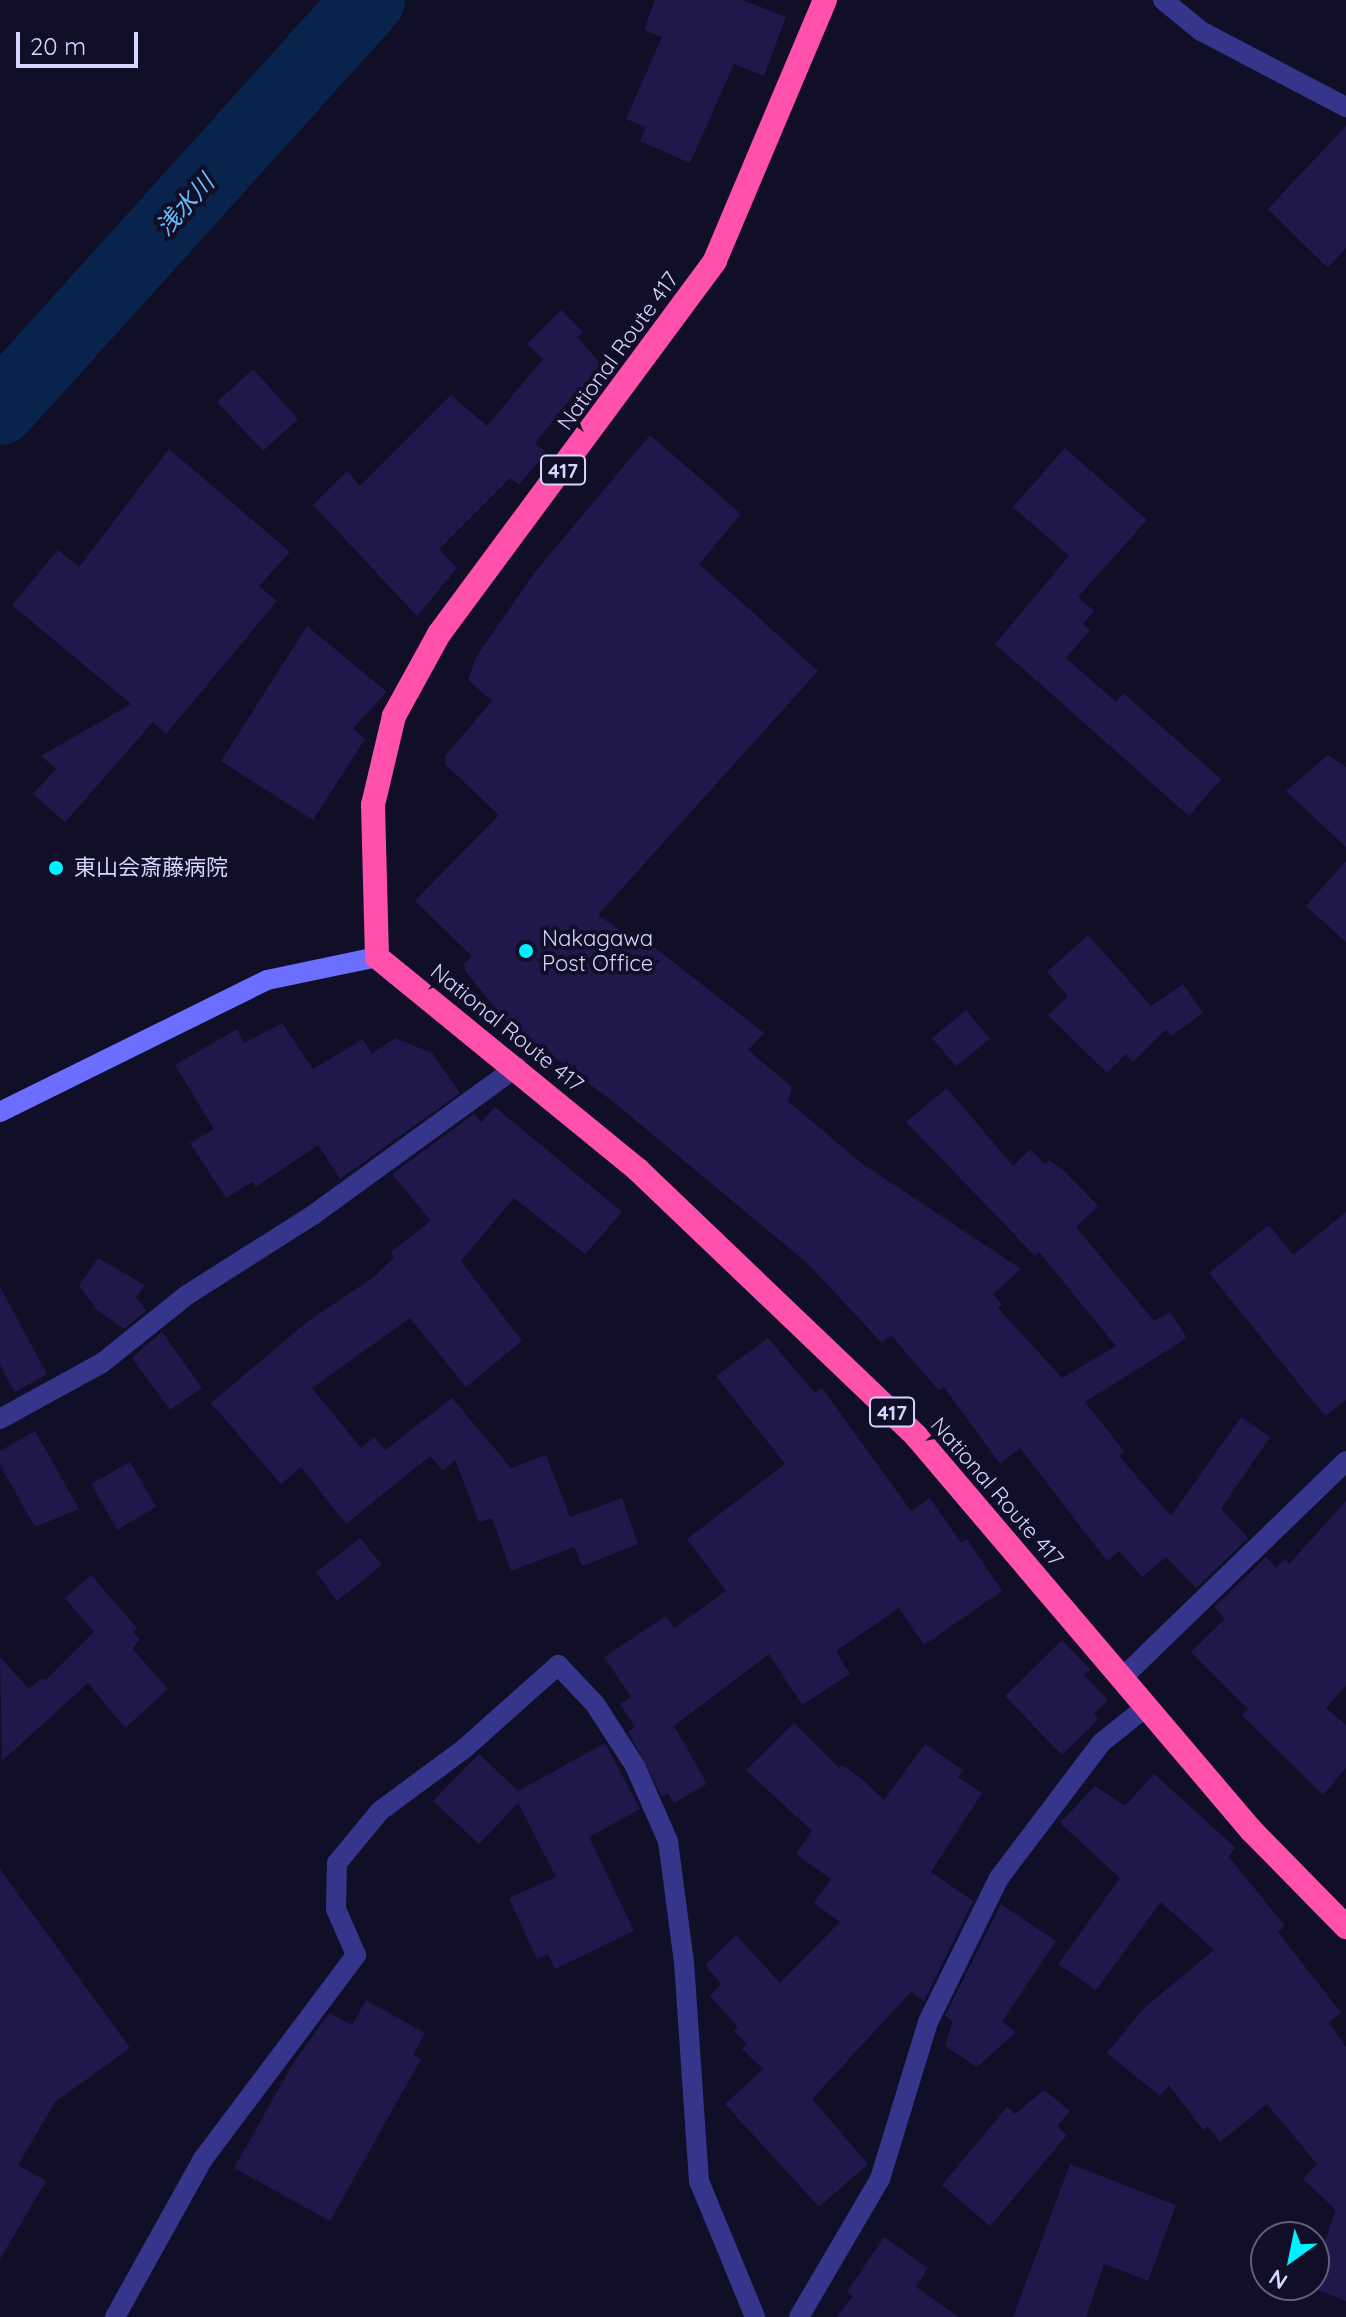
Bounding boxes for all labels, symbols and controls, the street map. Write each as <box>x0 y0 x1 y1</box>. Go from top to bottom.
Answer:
scale bar <box>20 16 142 66</box>
text: 20 m <box>30 31 86 61</box>
water label: 浅水川 <box>150 169 220 241</box>
street label: National Route 417 <box>552 267 684 435</box>
road number: 417 <box>539 454 587 486</box>
place label: 東山会斎藤病院 <box>74 855 228 881</box>
marker: 東山会斎藤病院 <box>45 857 67 879</box>
place label: Nakagawa Post Office <box>542 925 653 976</box>
marker: Nakagawa Post Office <box>517 942 535 960</box>
street label: National Route 417 <box>425 958 589 1098</box>
road number: 417 <box>868 1396 916 1428</box>
street label: National Route 417 <box>925 1412 1069 1572</box>
north arrow <box>1250 2221 1330 2301</box>
text: N <box>1264 2263 1292 2296</box>

